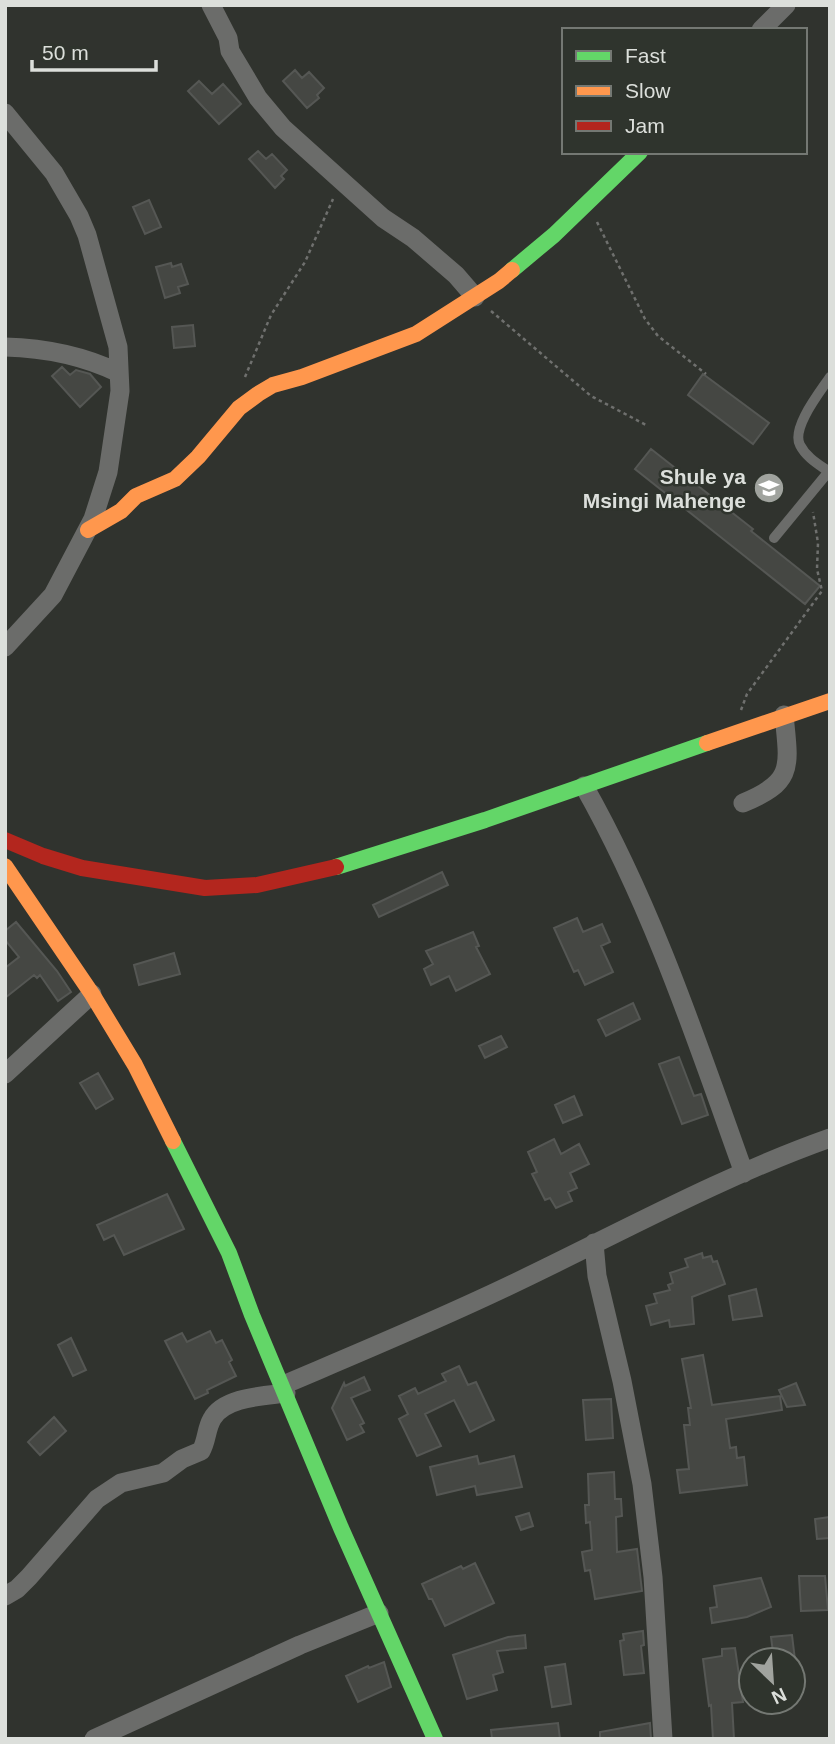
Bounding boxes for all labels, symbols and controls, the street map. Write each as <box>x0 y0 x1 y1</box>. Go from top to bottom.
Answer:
scale bar <box>32 28 156 72</box>
legend <box>562 28 807 154</box>
text: 50 m <box>42 41 89 64</box>
text: Fast <box>625 44 666 67</box>
text: Slow <box>625 79 671 102</box>
text: Jam <box>625 114 665 137</box>
place label: Shule ya Msingi Mahenge <box>583 465 746 512</box>
school or university icon: Shule ya Msingi Mahenge <box>752 471 786 505</box>
north arrow <box>737 1646 807 1716</box>
text: N <box>768 1684 790 1708</box>

